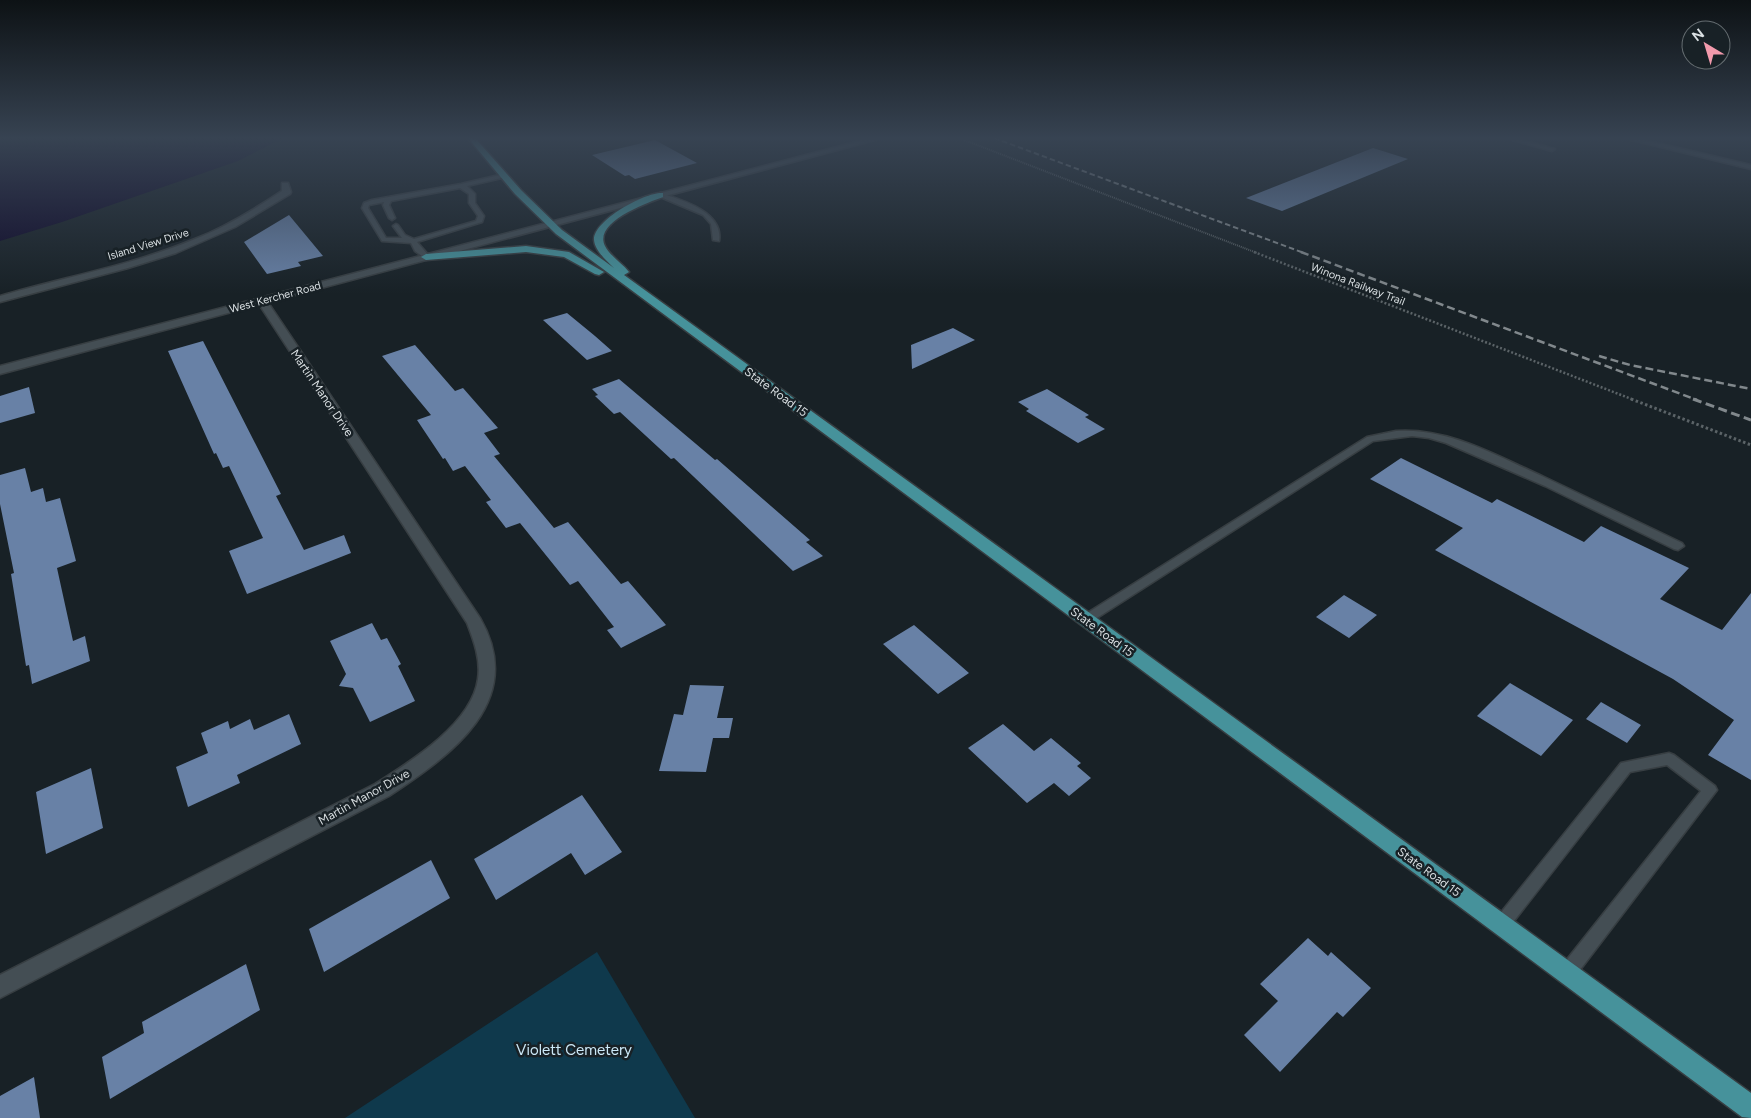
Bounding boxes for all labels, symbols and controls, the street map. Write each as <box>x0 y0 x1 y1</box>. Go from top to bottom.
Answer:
north arrow <box>1681 20 1731 70</box>
text: N <box>1689 25 1708 45</box>
street label: Island View Drive <box>106 226 190 263</box>
street label: Winona Railway Trail <box>1309 260 1407 308</box>
street label: West Kercher Road <box>228 279 322 316</box>
street label: Martin Manor Drive <box>288 347 357 440</box>
street label: State Road 15 <box>742 364 810 420</box>
street label: State Road 15 <box>1068 604 1136 660</box>
street label: Martin Manor Drive <box>316 766 412 828</box>
street label: State Road 15 <box>1395 844 1463 900</box>
park label: Violett Cemetery <box>516 1041 632 1059</box>

